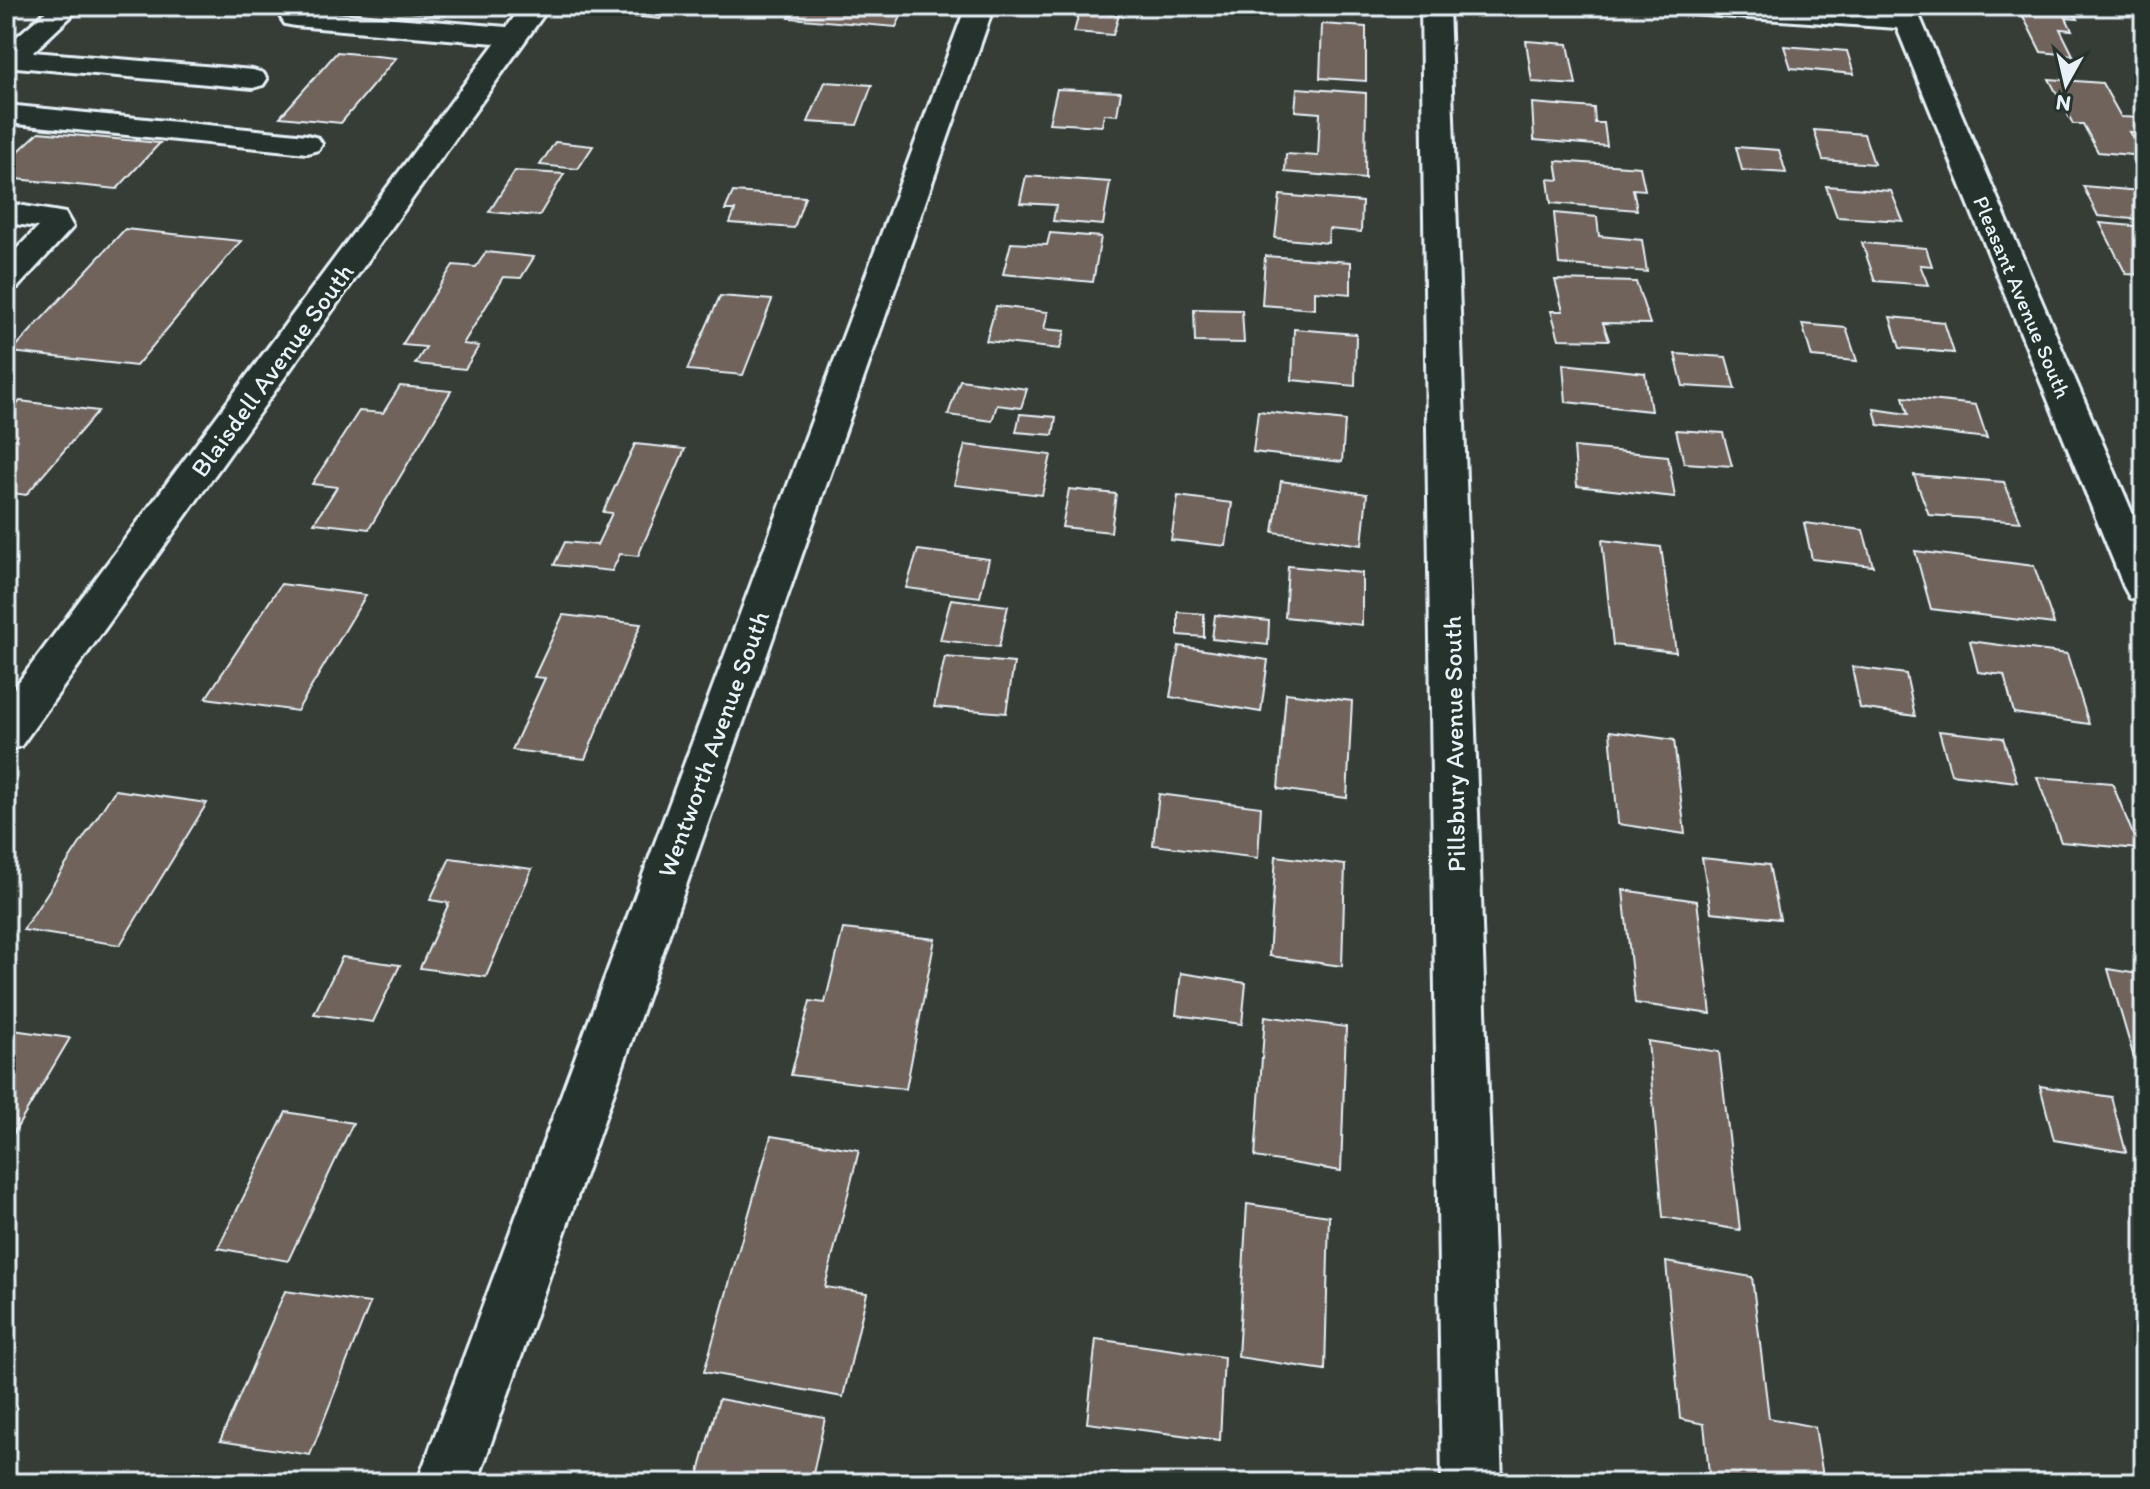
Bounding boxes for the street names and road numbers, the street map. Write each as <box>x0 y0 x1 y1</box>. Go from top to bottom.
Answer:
street label: Pleasant Avenue South <box>1967 192 2077 402</box>
street label: Blaisdell Avenue South <box>184 257 360 483</box>
street label: Wentworth Avenue South <box>650 606 776 882</box>
street label: Pillsbury Avenue South <box>1436 616 1472 872</box>

